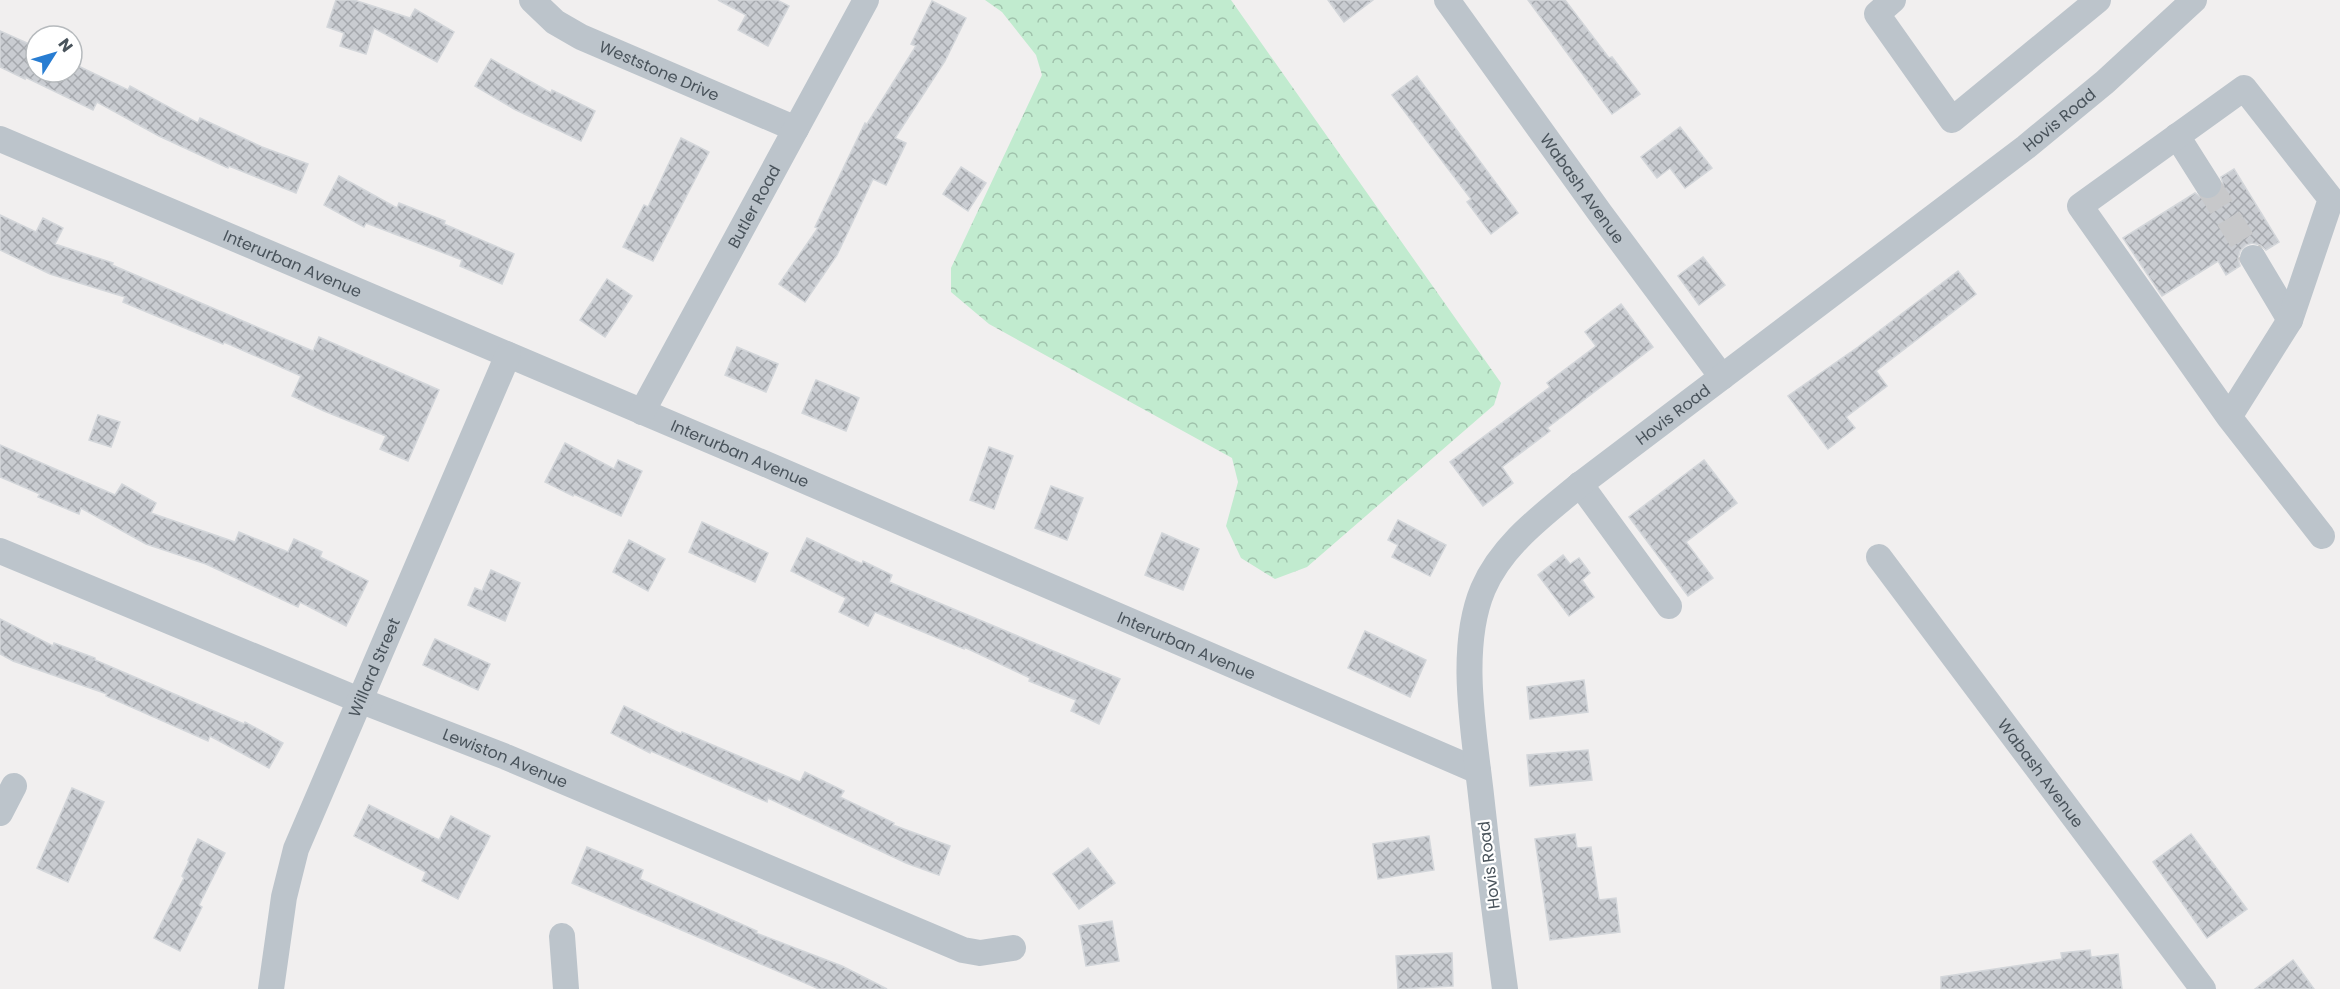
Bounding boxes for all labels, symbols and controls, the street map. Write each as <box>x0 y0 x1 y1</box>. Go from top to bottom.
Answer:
north arrow <box>24 24 84 84</box>
text: N <box>53 34 78 57</box>
street label: Weststone Drive <box>596 35 723 106</box>
street label: Hovis Road <box>2018 83 2101 157</box>
street label: Wabash Avenue <box>1535 128 1630 248</box>
street label: Butler Road <box>722 161 786 252</box>
street label: Interurban Avenue <box>220 224 366 303</box>
street label: Hovis Road <box>1630 378 1715 450</box>
street label: Interurban Avenue <box>667 414 813 493</box>
street label: Interurban Avenue <box>1114 605 1259 685</box>
street label: Willard Street <box>342 614 406 721</box>
street label: Wabash Avenue <box>1992 714 2090 832</box>
street label: Lewiston Avenue <box>440 722 571 793</box>
street label: Hovis Road <box>1472 820 1506 910</box>

